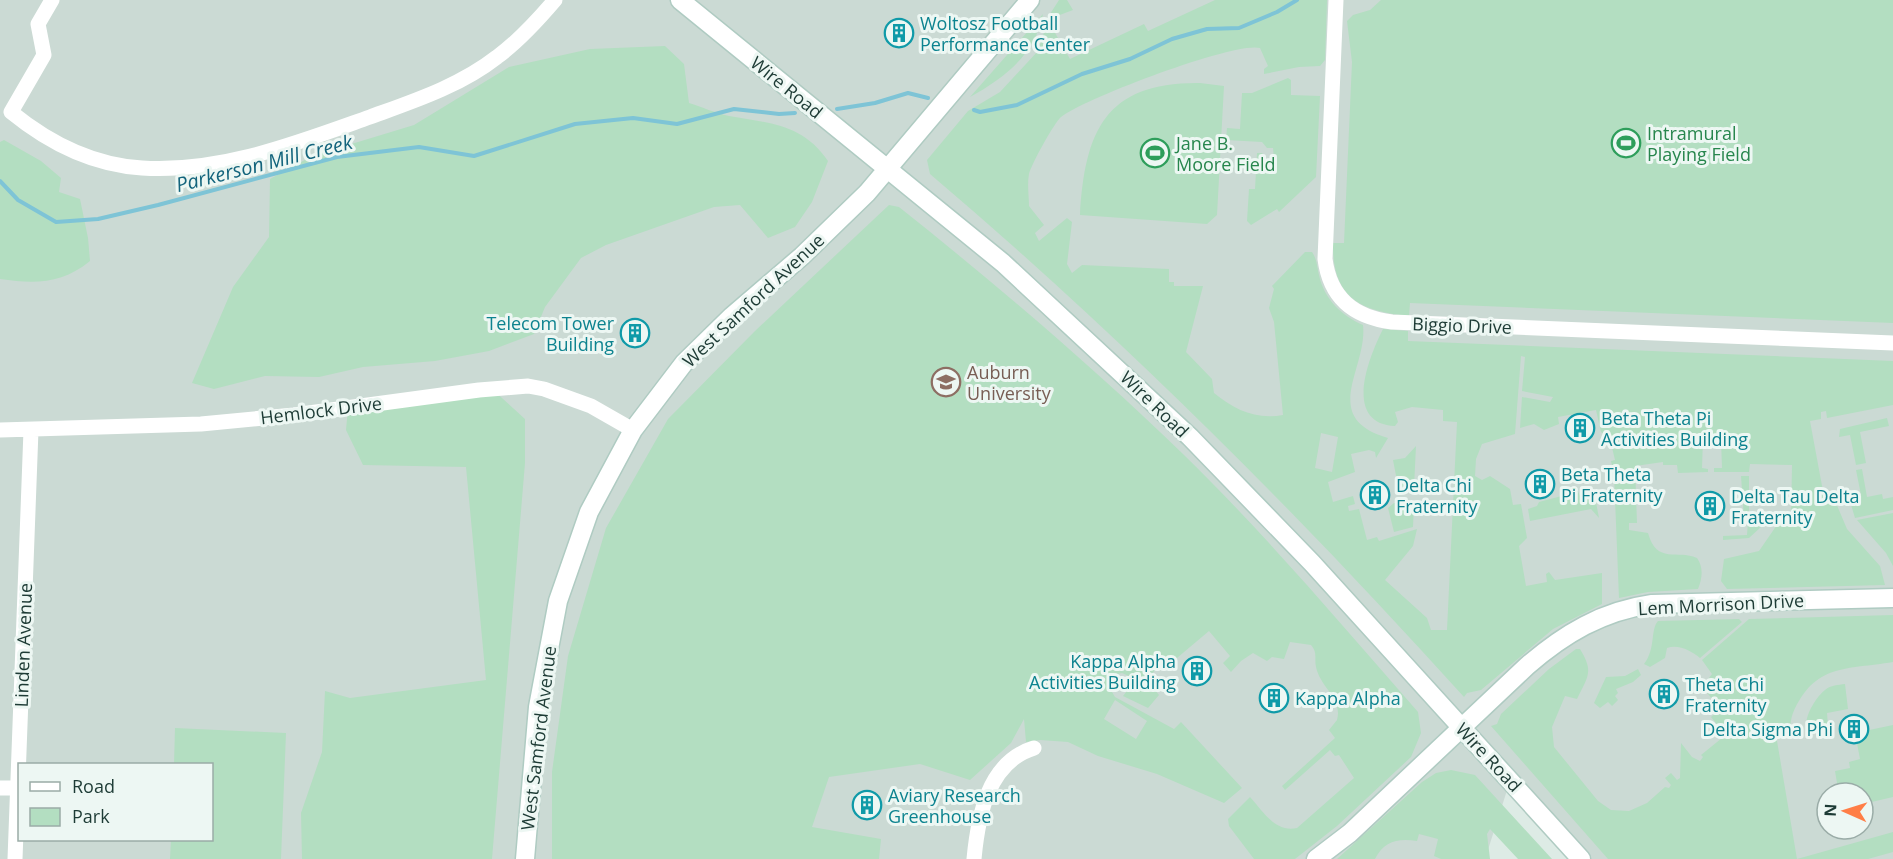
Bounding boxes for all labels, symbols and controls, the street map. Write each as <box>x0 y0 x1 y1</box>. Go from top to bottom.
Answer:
place label: Woltosz Football Performance Center <box>920 11 1091 56</box>
building icon: Woltosz Football Performance Center <box>883 17 915 49</box>
street label: Wire Road <box>746 51 828 123</box>
place label: Intramural Playing Field <box>1647 121 1751 166</box>
sports icon: Intramural Playing Field <box>1610 127 1642 159</box>
water label: Parkerson Mill Creek <box>173 128 356 198</box>
place label: Jane B. Moore Field <box>1174 131 1275 176</box>
sports icon: Jane B. Moore Field <box>1139 137 1171 169</box>
street label: West Samford Avenue <box>677 228 829 372</box>
place label: Telecom Tower Building <box>486 311 615 356</box>
street label: Biggio Drive <box>1412 311 1512 339</box>
building icon: Telecom Tower Building <box>619 317 651 349</box>
place label: Auburn University <box>967 360 1052 405</box>
street label: Wire Road <box>1116 365 1194 443</box>
school or university icon: Auburn University <box>930 366 962 398</box>
street label: Hemlock Drive <box>259 391 383 429</box>
place label: Beta Theta Pi Activities Building <box>1601 406 1748 451</box>
building icon: Beta Theta Pi Activities Building <box>1564 412 1596 444</box>
place label: Beta Theta Pi Fraternity <box>1561 462 1664 507</box>
building icon: Beta Theta Pi Fraternity <box>1524 468 1556 500</box>
place label: Delta Chi Fraternity <box>1396 473 1479 518</box>
building icon: Delta Chi Fraternity <box>1359 479 1391 511</box>
place label: Delta Tau Delta Fraternity <box>1731 484 1860 529</box>
building icon: Delta Tau Delta Fraternity <box>1694 490 1726 522</box>
street label: Linden Avenue <box>9 582 37 708</box>
street label: Lem Morrison Drive <box>1637 588 1805 620</box>
street label: West Samford Avenue <box>515 644 561 832</box>
place label: Kappa Alpha Activities Building <box>1029 649 1176 694</box>
building icon: Kappa Alpha Activities Building <box>1181 655 1213 687</box>
place label: Theta Chi Fraternity <box>1685 672 1768 717</box>
building icon: Theta Chi Fraternity <box>1648 678 1680 710</box>
building icon: Kappa Alpha <box>1258 682 1290 714</box>
place label: Kappa Alpha <box>1295 686 1401 710</box>
building icon: Delta Sigma Phi <box>1838 713 1870 745</box>
street label: Wire Road <box>1451 717 1527 797</box>
place label: Delta Sigma Phi <box>1702 717 1833 741</box>
legend <box>18 763 213 841</box>
text: Road <box>72 774 115 798</box>
north arrow <box>1815 781 1875 841</box>
place label: Aviary Research Greenhouse <box>888 783 1021 828</box>
building icon: Aviary Research Greenhouse <box>851 789 883 821</box>
text: N <box>1819 803 1841 817</box>
text: Park <box>72 804 110 828</box>

